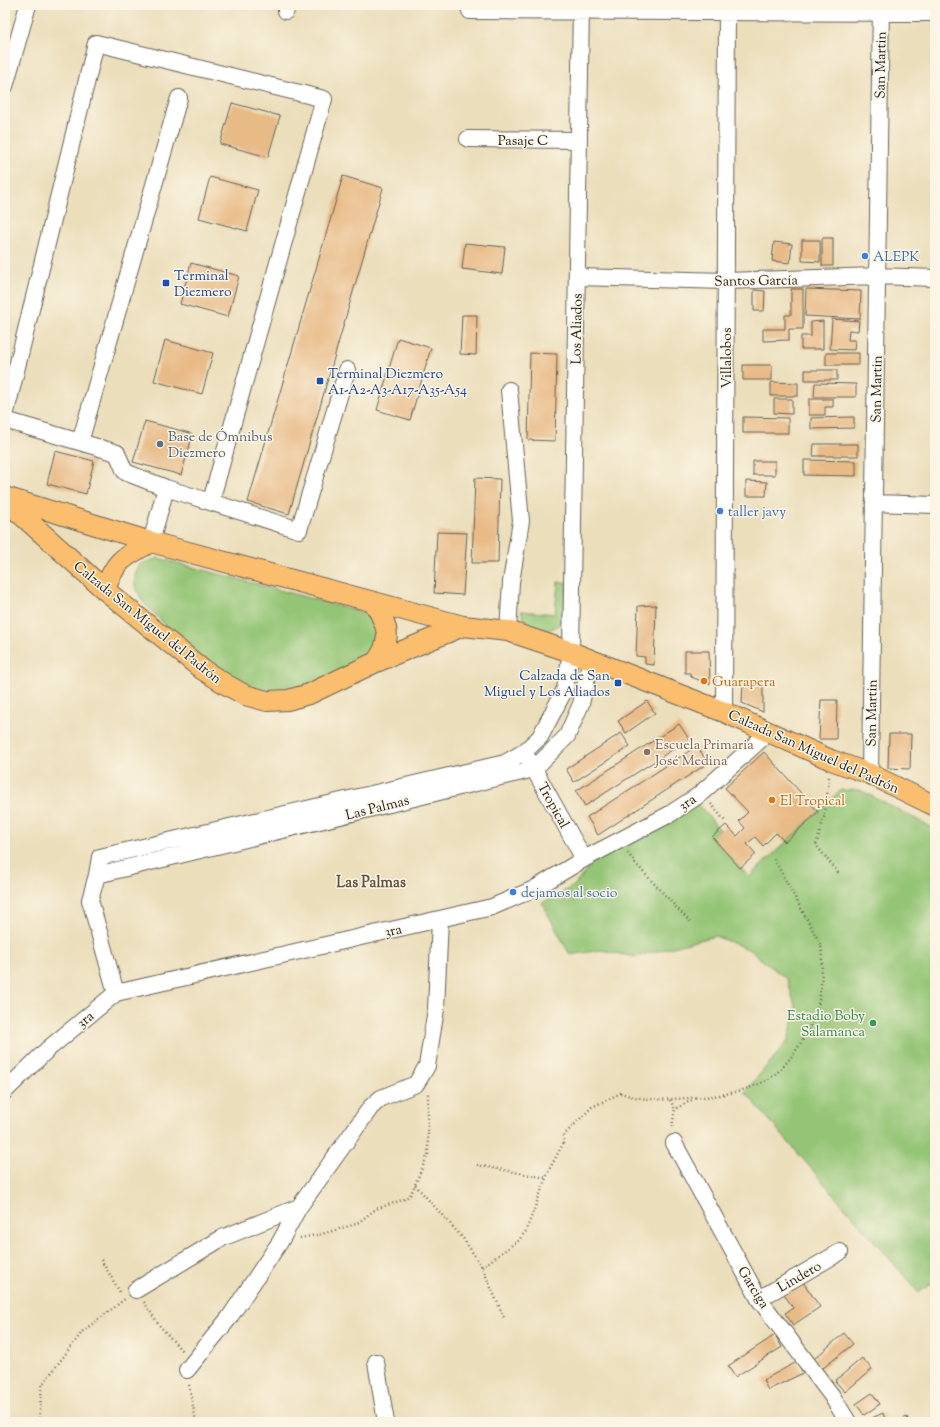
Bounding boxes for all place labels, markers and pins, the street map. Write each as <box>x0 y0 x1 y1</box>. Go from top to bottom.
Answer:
place label: ALEPK <box>873 248 919 268</box>
marker: ALEPK <box>860 251 870 261</box>
place label: Terminal Diezmero <box>174 267 232 303</box>
marker: Terminal Diezmero <box>161 278 171 288</box>
place label: Terminal Diezmero A1-A2-A3-A17-A35-A54 <box>328 365 467 401</box>
marker: Terminal Diezmero A1-A2-A3-A17-A35-A54 <box>315 376 325 386</box>
place label: Base de Ómnibus Diezmero <box>168 428 272 464</box>
marker: Base de Ómnibus Diezmero <box>155 439 165 449</box>
place label: taller javy <box>728 503 786 523</box>
marker: taller javy <box>715 506 725 516</box>
place label: Calzada de San Miguel y Los Aliados <box>484 667 610 703</box>
place label: Guarapera <box>712 673 776 693</box>
marker: Guarapera <box>699 676 709 686</box>
marker: Calzada de San Miguel y Los Aliados <box>613 678 623 688</box>
place label: Escuela Primaria José Medina <box>654 736 754 772</box>
marker: Escuela Primaria José Medina <box>642 747 652 757</box>
place label: El Tropical <box>780 792 845 812</box>
marker: El Tropical <box>767 795 777 805</box>
place label: dejamos al socio <box>521 884 618 904</box>
marker: dejamos al socio <box>508 887 518 897</box>
place label: Estadio Boby Salamanca <box>787 1007 866 1043</box>
marker: Estadio Boby Salamanca <box>868 1018 878 1028</box>

